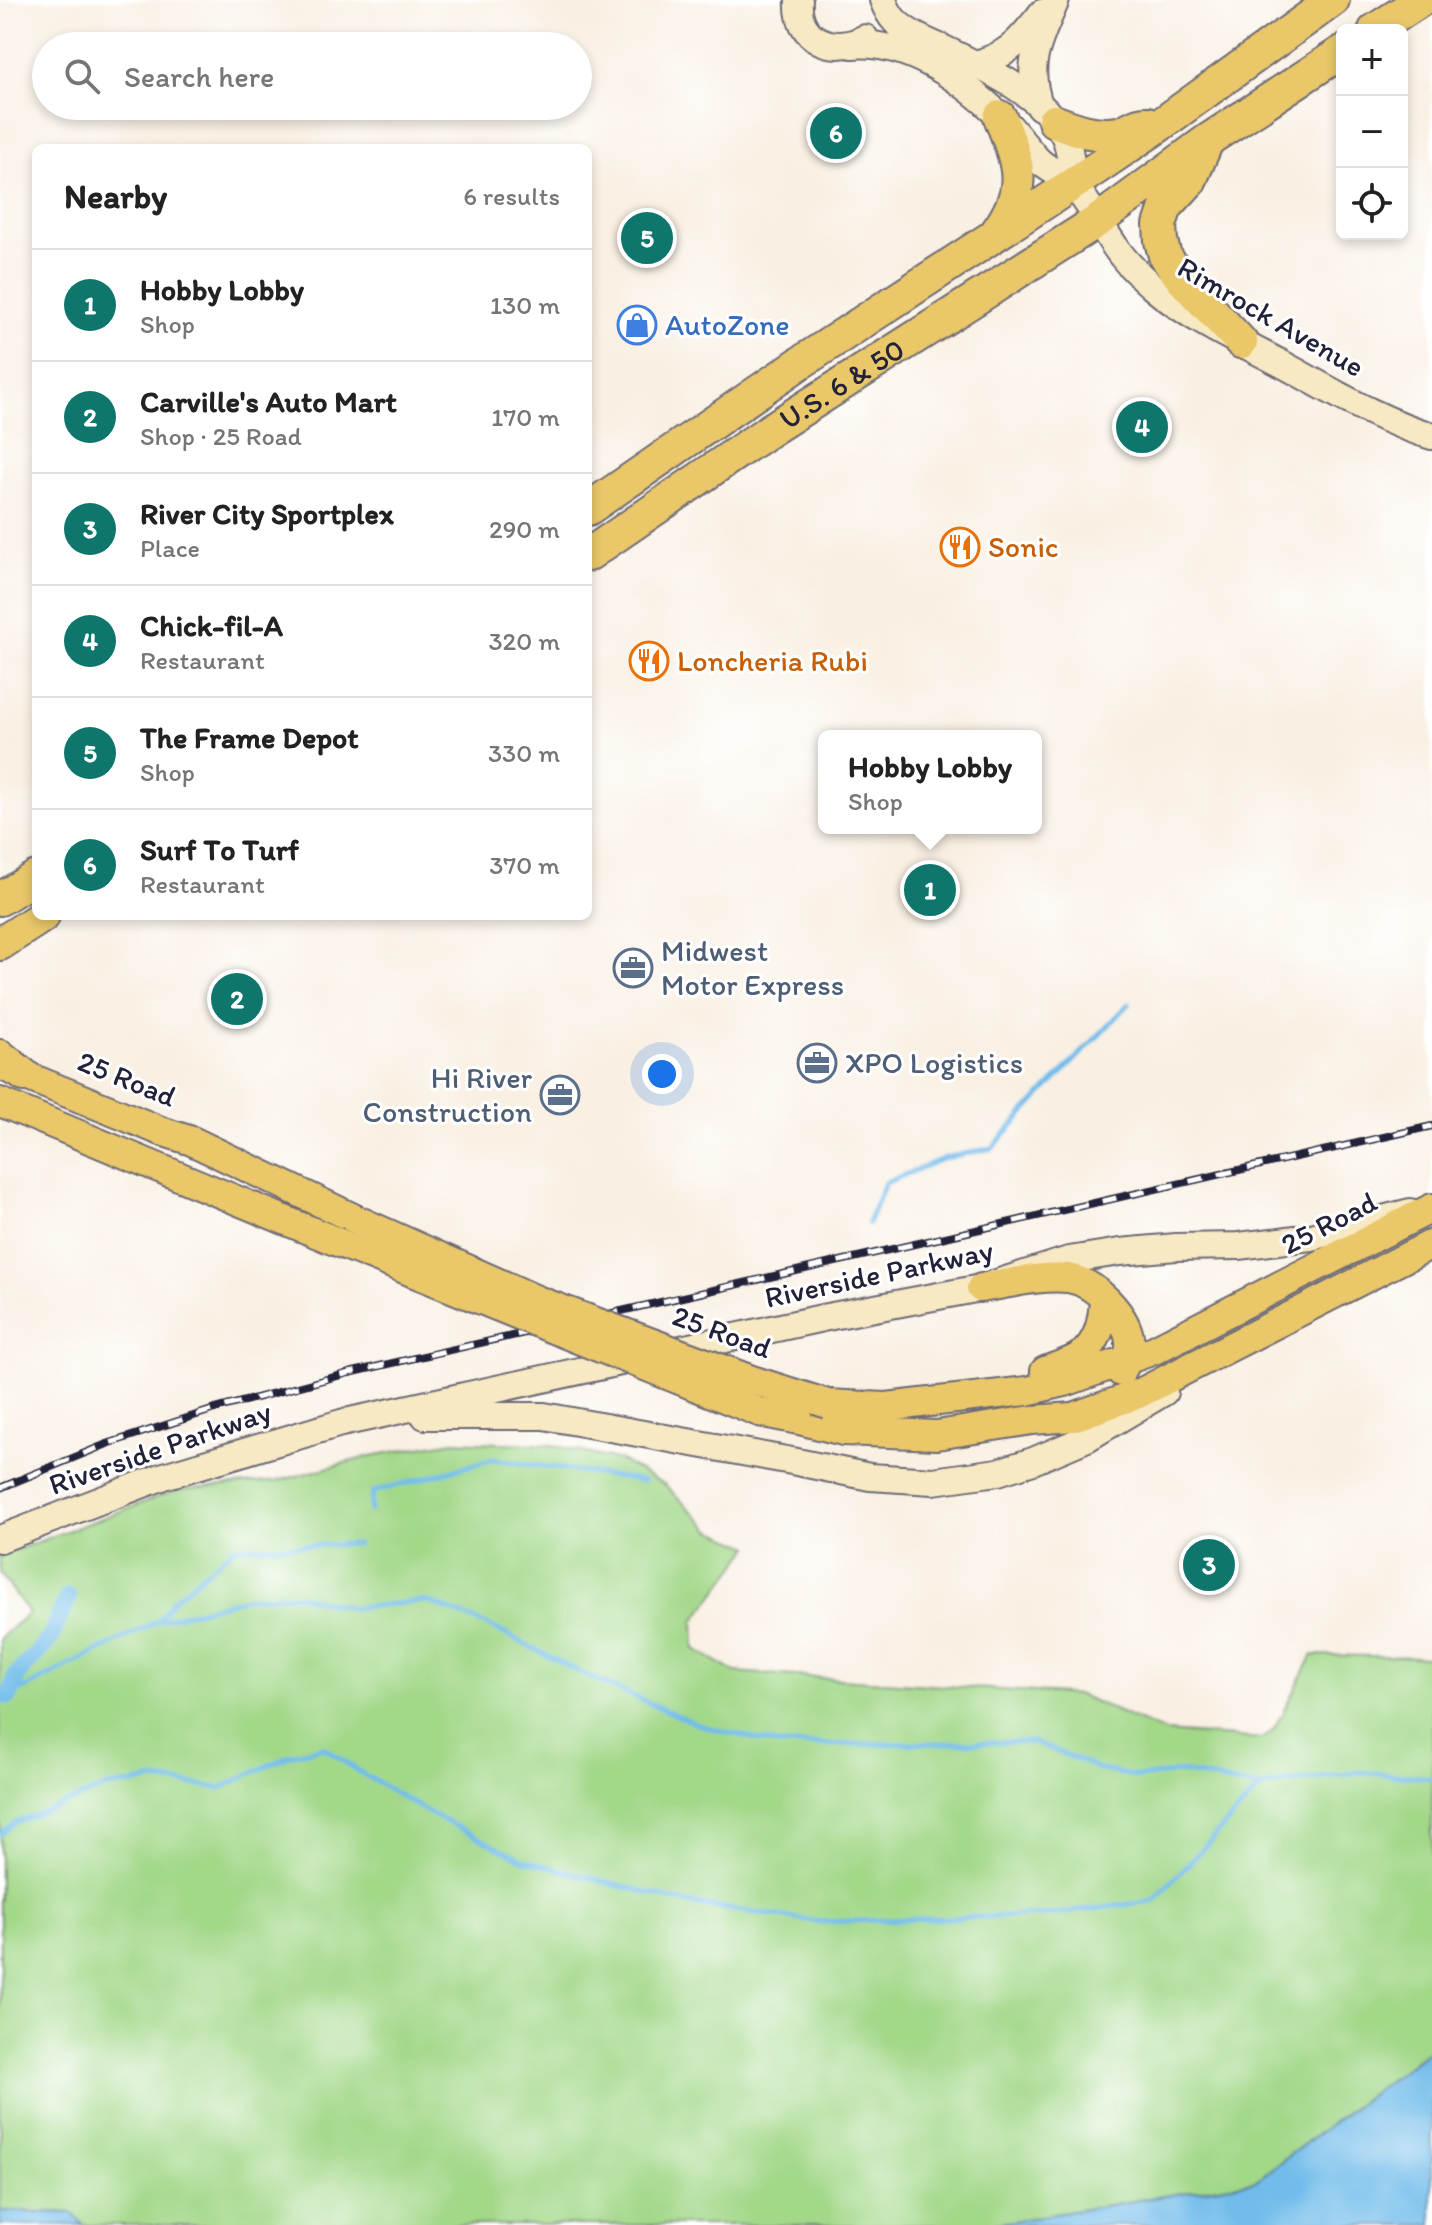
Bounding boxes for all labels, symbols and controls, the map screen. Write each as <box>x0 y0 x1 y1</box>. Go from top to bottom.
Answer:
map controls <box>1336 24 1408 240</box>
button: + <box>1336 24 1408 96</box>
search box <box>32 32 592 120</box>
icon: search <box>60 54 104 98</box>
text: Search here <box>124 58 274 95</box>
button: − <box>1336 96 1408 168</box>
pin: 6 <box>810 103 862 163</box>
button: locate <box>1336 168 1408 240</box>
text: Nearby <box>64 176 167 217</box>
text: 6 results <box>463 180 560 212</box>
pin: 5 <box>621 208 673 268</box>
street label: Rimrock Avenue <box>1171 248 1371 385</box>
text: Hobby Lobby <box>140 271 304 308</box>
text: 1 <box>84 289 96 321</box>
text: 130 m <box>490 289 560 321</box>
shop icon: AutoZone <box>616 304 658 346</box>
place label: AutoZone <box>665 306 790 343</box>
text: Shop <box>140 308 195 340</box>
street label: U.S. 6 & 50 <box>772 330 911 437</box>
text: Carville's Auto Mart <box>140 383 397 420</box>
pin: 4 <box>1116 397 1168 457</box>
text: 2 <box>83 401 97 433</box>
text: 170 m <box>491 401 560 433</box>
text: Shop · 25 Road <box>140 420 302 452</box>
text: River City Sportplex <box>140 495 394 532</box>
text: 3 <box>83 513 97 545</box>
text: 290 m <box>489 513 560 545</box>
restaurant icon: Sonic <box>939 526 981 568</box>
place label: Sonic <box>988 528 1059 565</box>
text: Place <box>140 532 200 564</box>
text: Chick-fil-A <box>140 607 283 644</box>
text: 4 <box>82 625 98 657</box>
text: 320 m <box>488 625 560 657</box>
restaurant icon: Loncheria Rubi <box>628 640 670 682</box>
place label: Loncheria Rubi <box>677 642 868 679</box>
text: Restaurant <box>140 644 265 676</box>
text: The Frame Depot <box>140 719 359 756</box>
popup <box>818 730 1042 834</box>
text: 5 <box>83 737 97 769</box>
text: 330 m <box>488 737 560 769</box>
text: Hobby Lobby <box>848 748 1012 785</box>
text: Shop <box>140 756 195 788</box>
text: Shop <box>848 785 903 817</box>
text: Surf To Turf <box>140 831 299 868</box>
text: 6 <box>83 849 97 881</box>
text: 370 m <box>489 849 560 881</box>
pin: 1 <box>904 860 956 920</box>
text: Restaurant <box>140 868 265 900</box>
place label: Midwest Motor Express <box>661 932 844 1003</box>
office icon: Midwest Motor Express <box>612 947 654 989</box>
pin: 2 <box>211 969 263 1029</box>
street label: 25 Road <box>73 1042 182 1115</box>
office icon: XPO Logistics <box>796 1042 838 1084</box>
place label: XPO Logistics <box>845 1044 1023 1081</box>
your location <box>642 1054 682 1094</box>
place label: Hi River Construction <box>363 1059 533 1130</box>
office icon: Hi River Construction <box>539 1074 581 1116</box>
street label: 25 Road <box>1275 1183 1383 1262</box>
street label: Riverside Parkway <box>761 1231 997 1316</box>
street label: 25 Road <box>667 1297 777 1367</box>
street label: Riverside Parkway <box>44 1392 276 1503</box>
pin: 3 <box>1183 1535 1235 1595</box>

